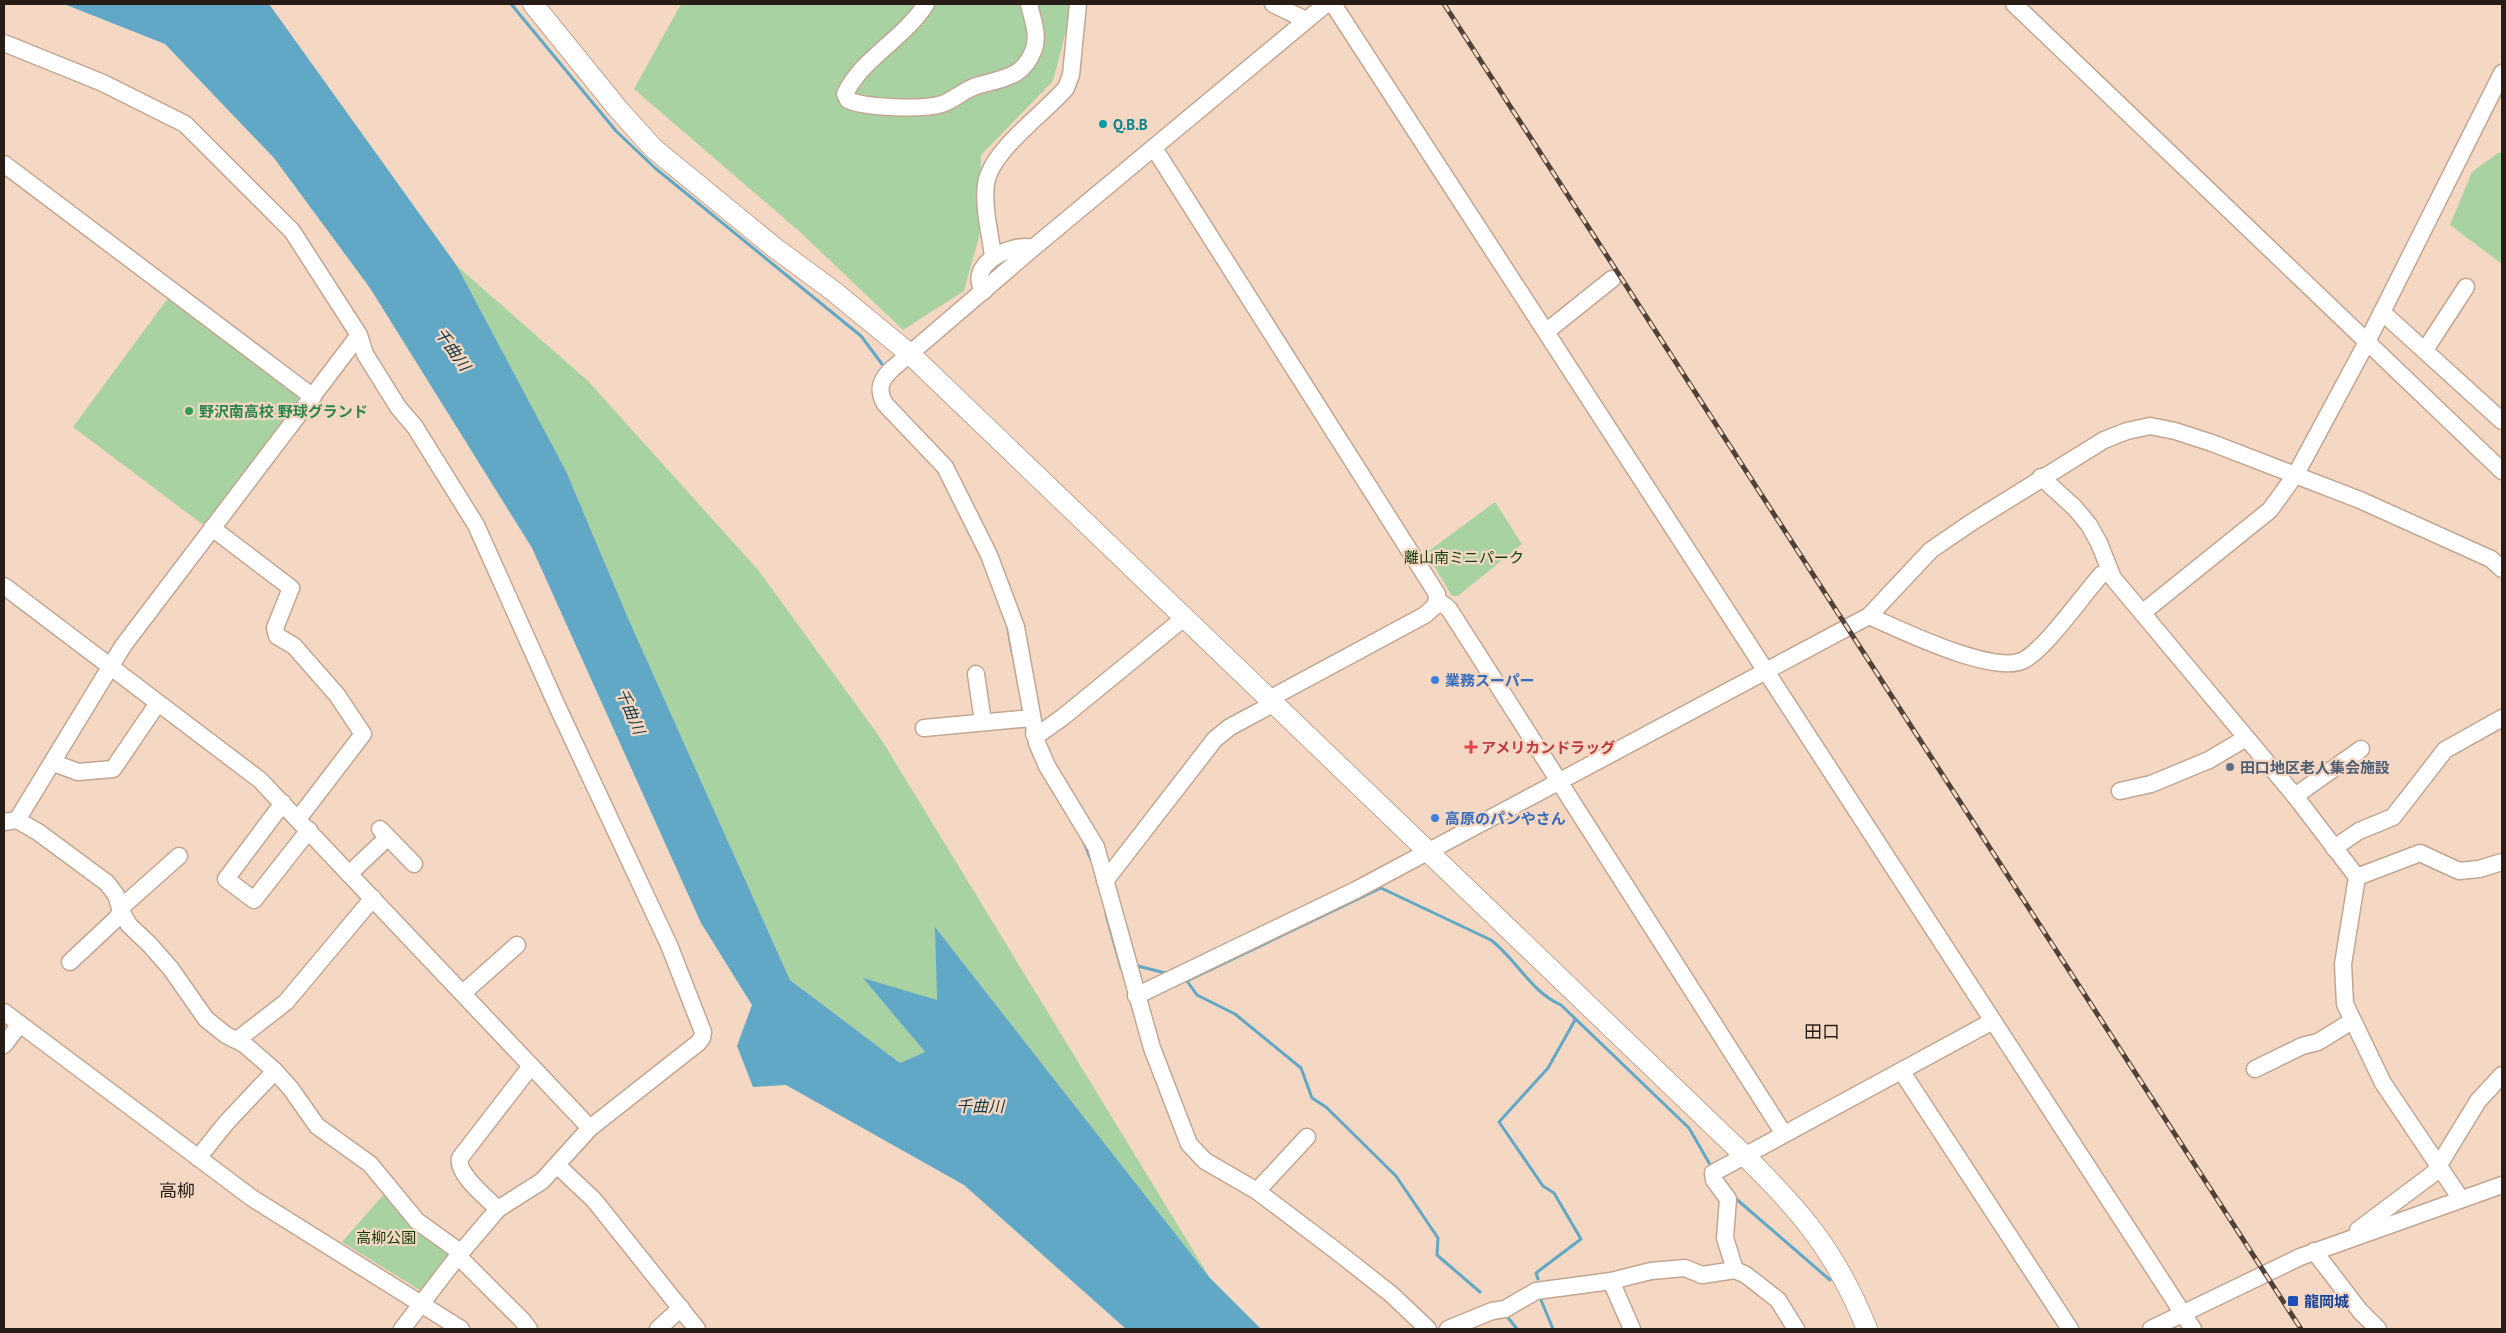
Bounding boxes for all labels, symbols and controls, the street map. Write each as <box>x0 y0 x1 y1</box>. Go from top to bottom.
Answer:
place label: Q.B.B <box>1113 115 1148 134</box>
marker: Q.B.B <box>1097 118 1109 130</box>
water label: 千曲川 <box>431 324 476 376</box>
place label: 野沢南高校 野球グランド <box>199 402 368 421</box>
marker: 野沢南高校 野球グランド <box>183 405 195 417</box>
park label: 離山南ミニパーク <box>1404 548 1524 567</box>
place label: 業務スーパー <box>1445 671 1535 690</box>
marker: 業務スーパー <box>1429 674 1441 686</box>
water label: 千曲川 <box>612 685 650 739</box>
place label: アメリカンドラッグ <box>1481 738 1615 757</box>
marker: アメリカンドラッグ <box>1465 741 1477 753</box>
place label: 田口地区老人集会施設 <box>2240 758 2390 777</box>
marker: 田口地区老人集会施設 <box>2224 761 2236 773</box>
place label: 高原のパンやさん <box>1445 809 1566 828</box>
marker: 高原のパンやさん <box>1429 812 1441 824</box>
district label: 田口 <box>1804 1020 1840 1043</box>
water label: 千曲川 <box>956 1096 1006 1116</box>
district label: 高柳 <box>159 1179 195 1202</box>
park label: 高柳公園 <box>356 1228 416 1247</box>
place label: 龍岡城 <box>2304 1292 2349 1311</box>
marker: 龍岡城 <box>2286 1294 2300 1308</box>

